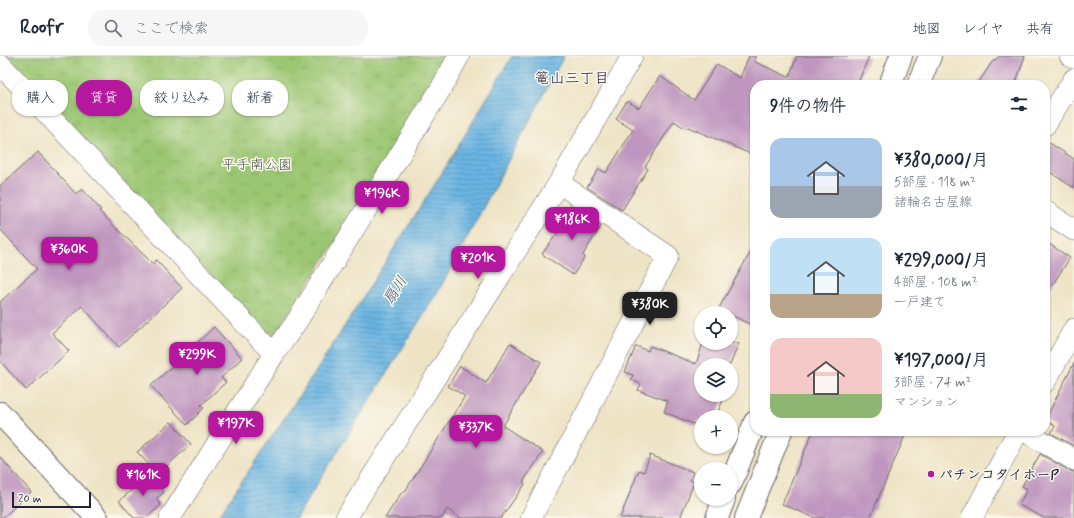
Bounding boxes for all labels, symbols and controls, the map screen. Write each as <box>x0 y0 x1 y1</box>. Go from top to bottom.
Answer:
search box <box>88 10 368 46</box>
text: Roofr <box>20 15 64 40</box>
icon: search <box>102 17 124 39</box>
text: ここで検索 <box>134 19 209 39</box>
text: 地図 <box>913 20 941 38</box>
text: レイヤ <box>963 20 1004 38</box>
text: 共有 <box>1026 20 1054 38</box>
district label: 篭山三丁目 <box>534 69 610 89</box>
chip: 購入 <box>12 80 68 116</box>
chip: 賃貸 <box>76 80 132 116</box>
chip: 絞り込み <box>140 80 224 116</box>
chip: 新着 <box>232 80 288 116</box>
icon: filters <box>1008 93 1030 115</box>
text: 9件の物件 <box>770 95 846 117</box>
text: ¥380,000/月 <box>894 149 989 171</box>
icon: home <box>802 154 850 202</box>
park label: 平手南公園 <box>222 156 292 174</box>
text: 5部屋 · 118 m² <box>894 174 976 191</box>
pin: ¥196K <box>354 181 410 215</box>
text: ¥196K <box>364 185 400 202</box>
text: 諸輪名古屋線 <box>894 194 972 211</box>
pin: ¥186K <box>544 207 600 241</box>
text: ¥186K <box>554 211 590 228</box>
pin: ¥360K <box>41 237 97 271</box>
text: ¥360K <box>50 241 88 258</box>
pin: ¥201K <box>450 246 506 280</box>
text: ¥299,000/月 <box>894 249 989 271</box>
text: ¥201K <box>460 250 496 267</box>
icon: home <box>802 254 850 302</box>
water label: 扇川 <box>379 273 412 309</box>
text: 4部屋 · 108 m² <box>894 274 977 291</box>
pin: ¥380K <box>622 292 678 326</box>
text: 一戸建て <box>894 294 946 311</box>
text: ¥380K <box>631 296 669 313</box>
map controls <box>694 306 738 506</box>
button: locate <box>694 306 738 350</box>
pin: ¥299K <box>169 342 225 376</box>
text: ¥299K <box>178 346 216 363</box>
text: ¥197,000/月 <box>894 349 989 371</box>
icon: home <box>802 354 850 402</box>
button: layers <box>694 358 738 402</box>
text: 3部屋 · 74 m² <box>894 374 971 391</box>
text: マンション <box>894 394 958 411</box>
button: + <box>694 410 738 454</box>
pin: ¥197K <box>208 411 264 445</box>
text: ¥197K <box>217 415 255 432</box>
pin: ¥337K <box>448 415 504 449</box>
text: ¥337K <box>458 419 494 436</box>
button: − <box>694 462 738 506</box>
pin: ¥161K <box>115 463 171 497</box>
place label: パチンコタイホーP <box>939 466 1059 484</box>
text: ¥161K <box>126 467 160 484</box>
marker: パチンコタイホーP <box>926 469 936 479</box>
scale bar <box>12 490 91 509</box>
text: 20 m <box>18 492 41 506</box>

